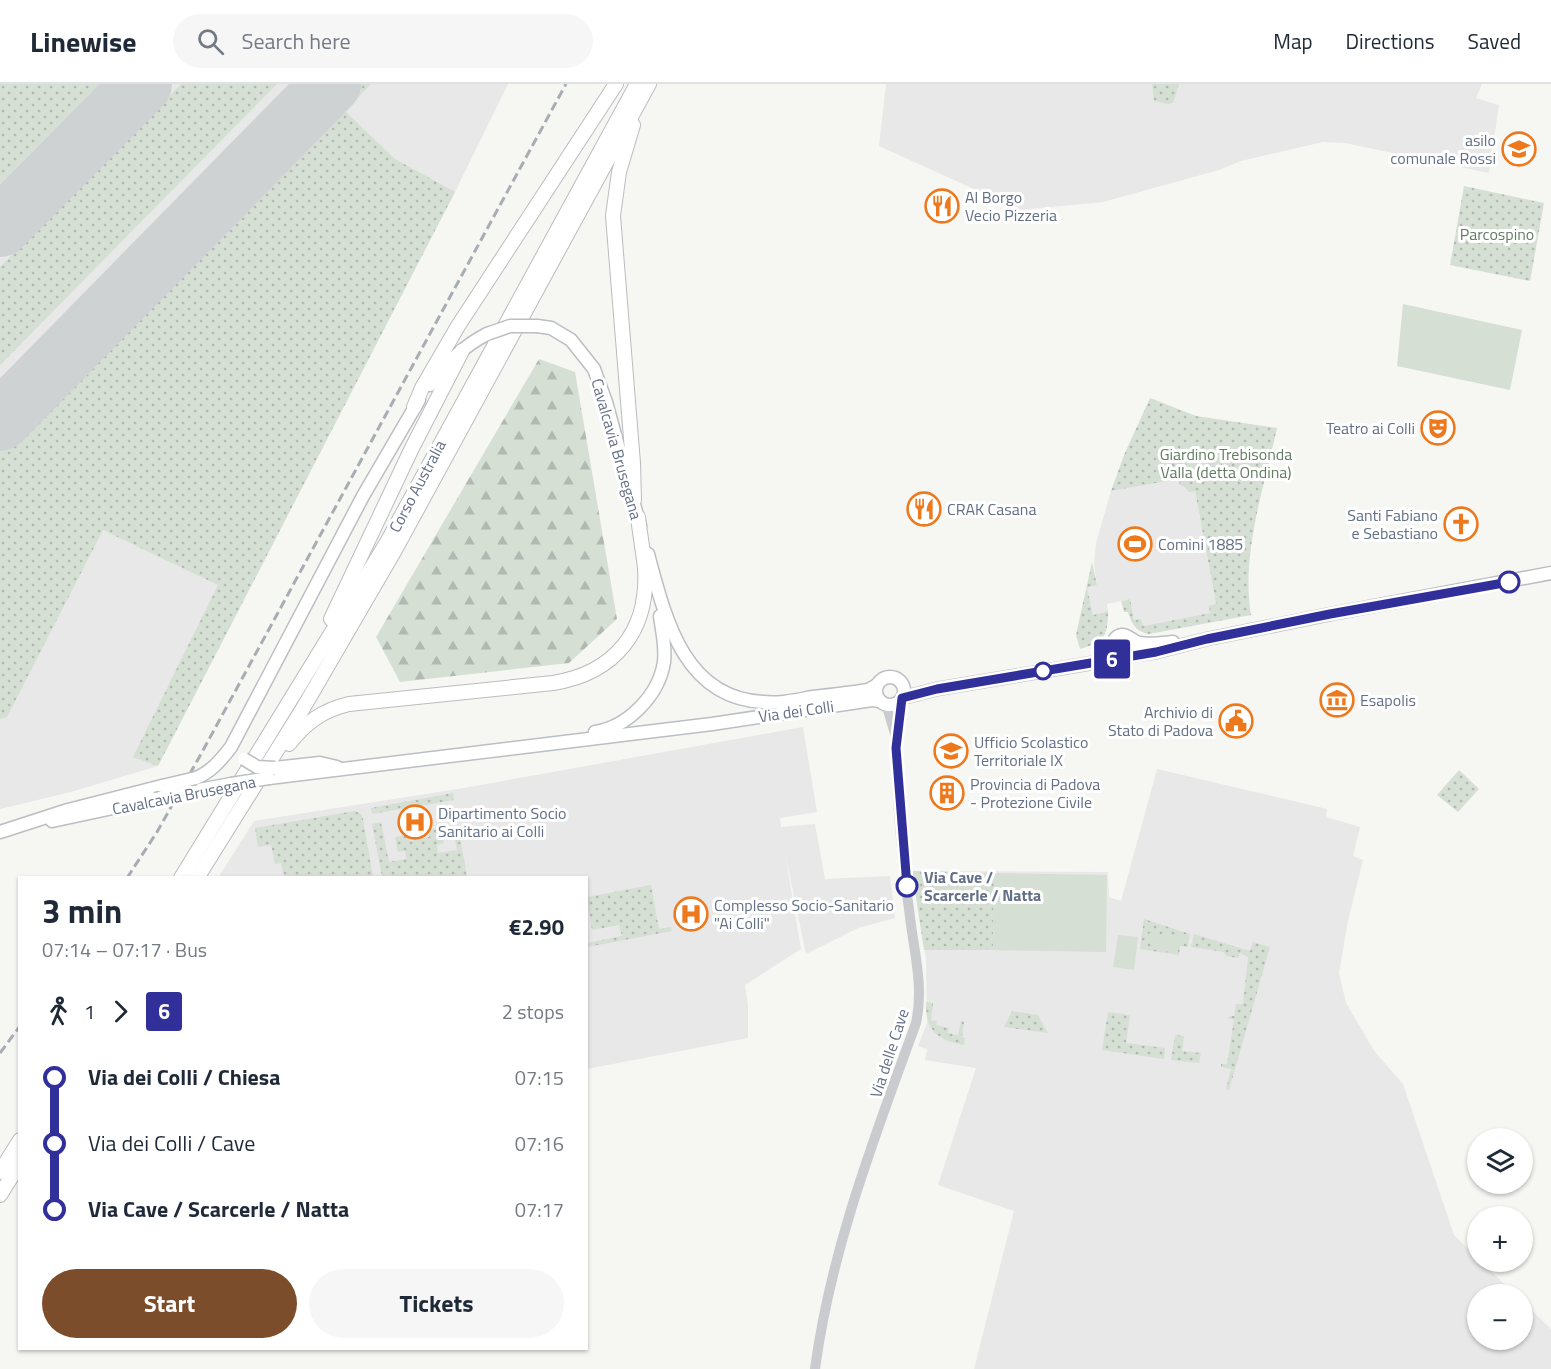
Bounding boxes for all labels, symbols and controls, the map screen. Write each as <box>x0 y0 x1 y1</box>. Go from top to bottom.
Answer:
search box <box>173 14 593 68</box>
text: Linewise <box>30 20 137 63</box>
text: Search here <box>242 24 351 58</box>
icon: search <box>194 25 227 58</box>
text: Map <box>1273 25 1313 57</box>
text: Directions <box>1346 25 1435 57</box>
text: Saved <box>1468 25 1521 57</box>
place label: asilo comunale Rossi <box>1390 128 1496 170</box>
school or university icon: asilo comunale Rossi <box>1501 131 1537 167</box>
place label: Al Borgo Vecio Pizzeria <box>965 185 1057 227</box>
restaurant icon: Al Borgo Vecio Pizzeria <box>924 188 960 224</box>
park label: Parcospino <box>1460 222 1534 246</box>
street label: Cavalcavia Brusegana <box>585 376 649 522</box>
theatre icon: Teatro ai Colli <box>1420 410 1456 446</box>
place label: Teatro ai Colli <box>1326 416 1415 440</box>
street label: Corso Australia <box>383 435 451 537</box>
park label: Giardino Trebisonda Valla (detta Ondina) <box>1160 442 1292 484</box>
restaurant icon: CRAK Casana <box>906 491 942 527</box>
place label: CRAK Casana <box>947 497 1036 521</box>
place label: Santi Fabiano e Sebastiano <box>1347 503 1438 545</box>
church icon: Santi Fabiano e Sebastiano <box>1443 506 1479 542</box>
sports icon: Comini 1885 <box>1117 526 1153 562</box>
place label: Comini 1885 <box>1158 532 1243 556</box>
unlabelled marker <box>1498 571 1520 593</box>
line badge: 6 <box>1092 640 1132 678</box>
text: 6 <box>1106 643 1118 675</box>
unlabelled marker <box>1034 662 1052 680</box>
museum icon: Esapolis <box>1319 682 1355 718</box>
place label: Esapolis <box>1360 688 1416 712</box>
street label: Via dei Colli <box>757 694 835 728</box>
place label: Archivio di Stato di Padova <box>1108 700 1213 742</box>
public building icon: Archivio di Stato di Padova <box>1218 703 1254 739</box>
place label: Ufficio Scolastico Territoriale IX <box>974 730 1088 772</box>
school or university icon: Ufficio Scolastico Territoriale IX <box>933 733 969 769</box>
street label: Cavalcavia Brusegana <box>110 769 258 821</box>
place label: Provincia di Padova - Protezione Civile <box>970 772 1100 814</box>
building icon: Provincia di Padova - Protezione Civile <box>929 775 965 811</box>
place label: Dipartimento Socio Sanitario ai Colli <box>438 801 567 843</box>
hospital icon: Dipartimento Socio Sanitario ai Colli <box>397 804 433 840</box>
place label: Via Cave / Scarcerle / Natta <box>924 865 1041 907</box>
marker: Via Cave / Scarcerle / Natta <box>896 875 918 897</box>
text: 3 min <box>42 886 122 936</box>
place label: Complesso Socio-Sanitario "Ai Colli" <box>714 893 894 935</box>
hospital icon: Complesso Socio-Sanitario "Ai Colli" <box>673 896 709 932</box>
text: €2.90 <box>509 910 564 944</box>
text: 07:14 – 07:17 · Bus <box>42 934 207 965</box>
icon: walk <box>42 995 75 1028</box>
icon: forward <box>104 995 137 1028</box>
text: 6 <box>158 995 170 1027</box>
text: 1 <box>84 996 95 1027</box>
text: 2 stops <box>502 996 564 1027</box>
street label: Via delle Cave <box>863 1005 915 1101</box>
text: Via dei Colli / Chiesa <box>88 1060 280 1094</box>
text: 07:15 <box>515 1062 564 1093</box>
text: Via dei Colli / Cave <box>88 1126 255 1160</box>
text: 07:16 <box>515 1128 564 1159</box>
map controls <box>1467 1128 1533 1350</box>
button: layers <box>1467 1128 1533 1194</box>
text: Via Cave / Scarcerle / Natta <box>88 1192 349 1226</box>
text: 07:17 <box>515 1194 564 1225</box>
button: + <box>1467 1206 1533 1272</box>
button: Start <box>42 1269 297 1338</box>
button: Tickets <box>309 1269 564 1338</box>
button: − <box>1467 1284 1533 1350</box>

